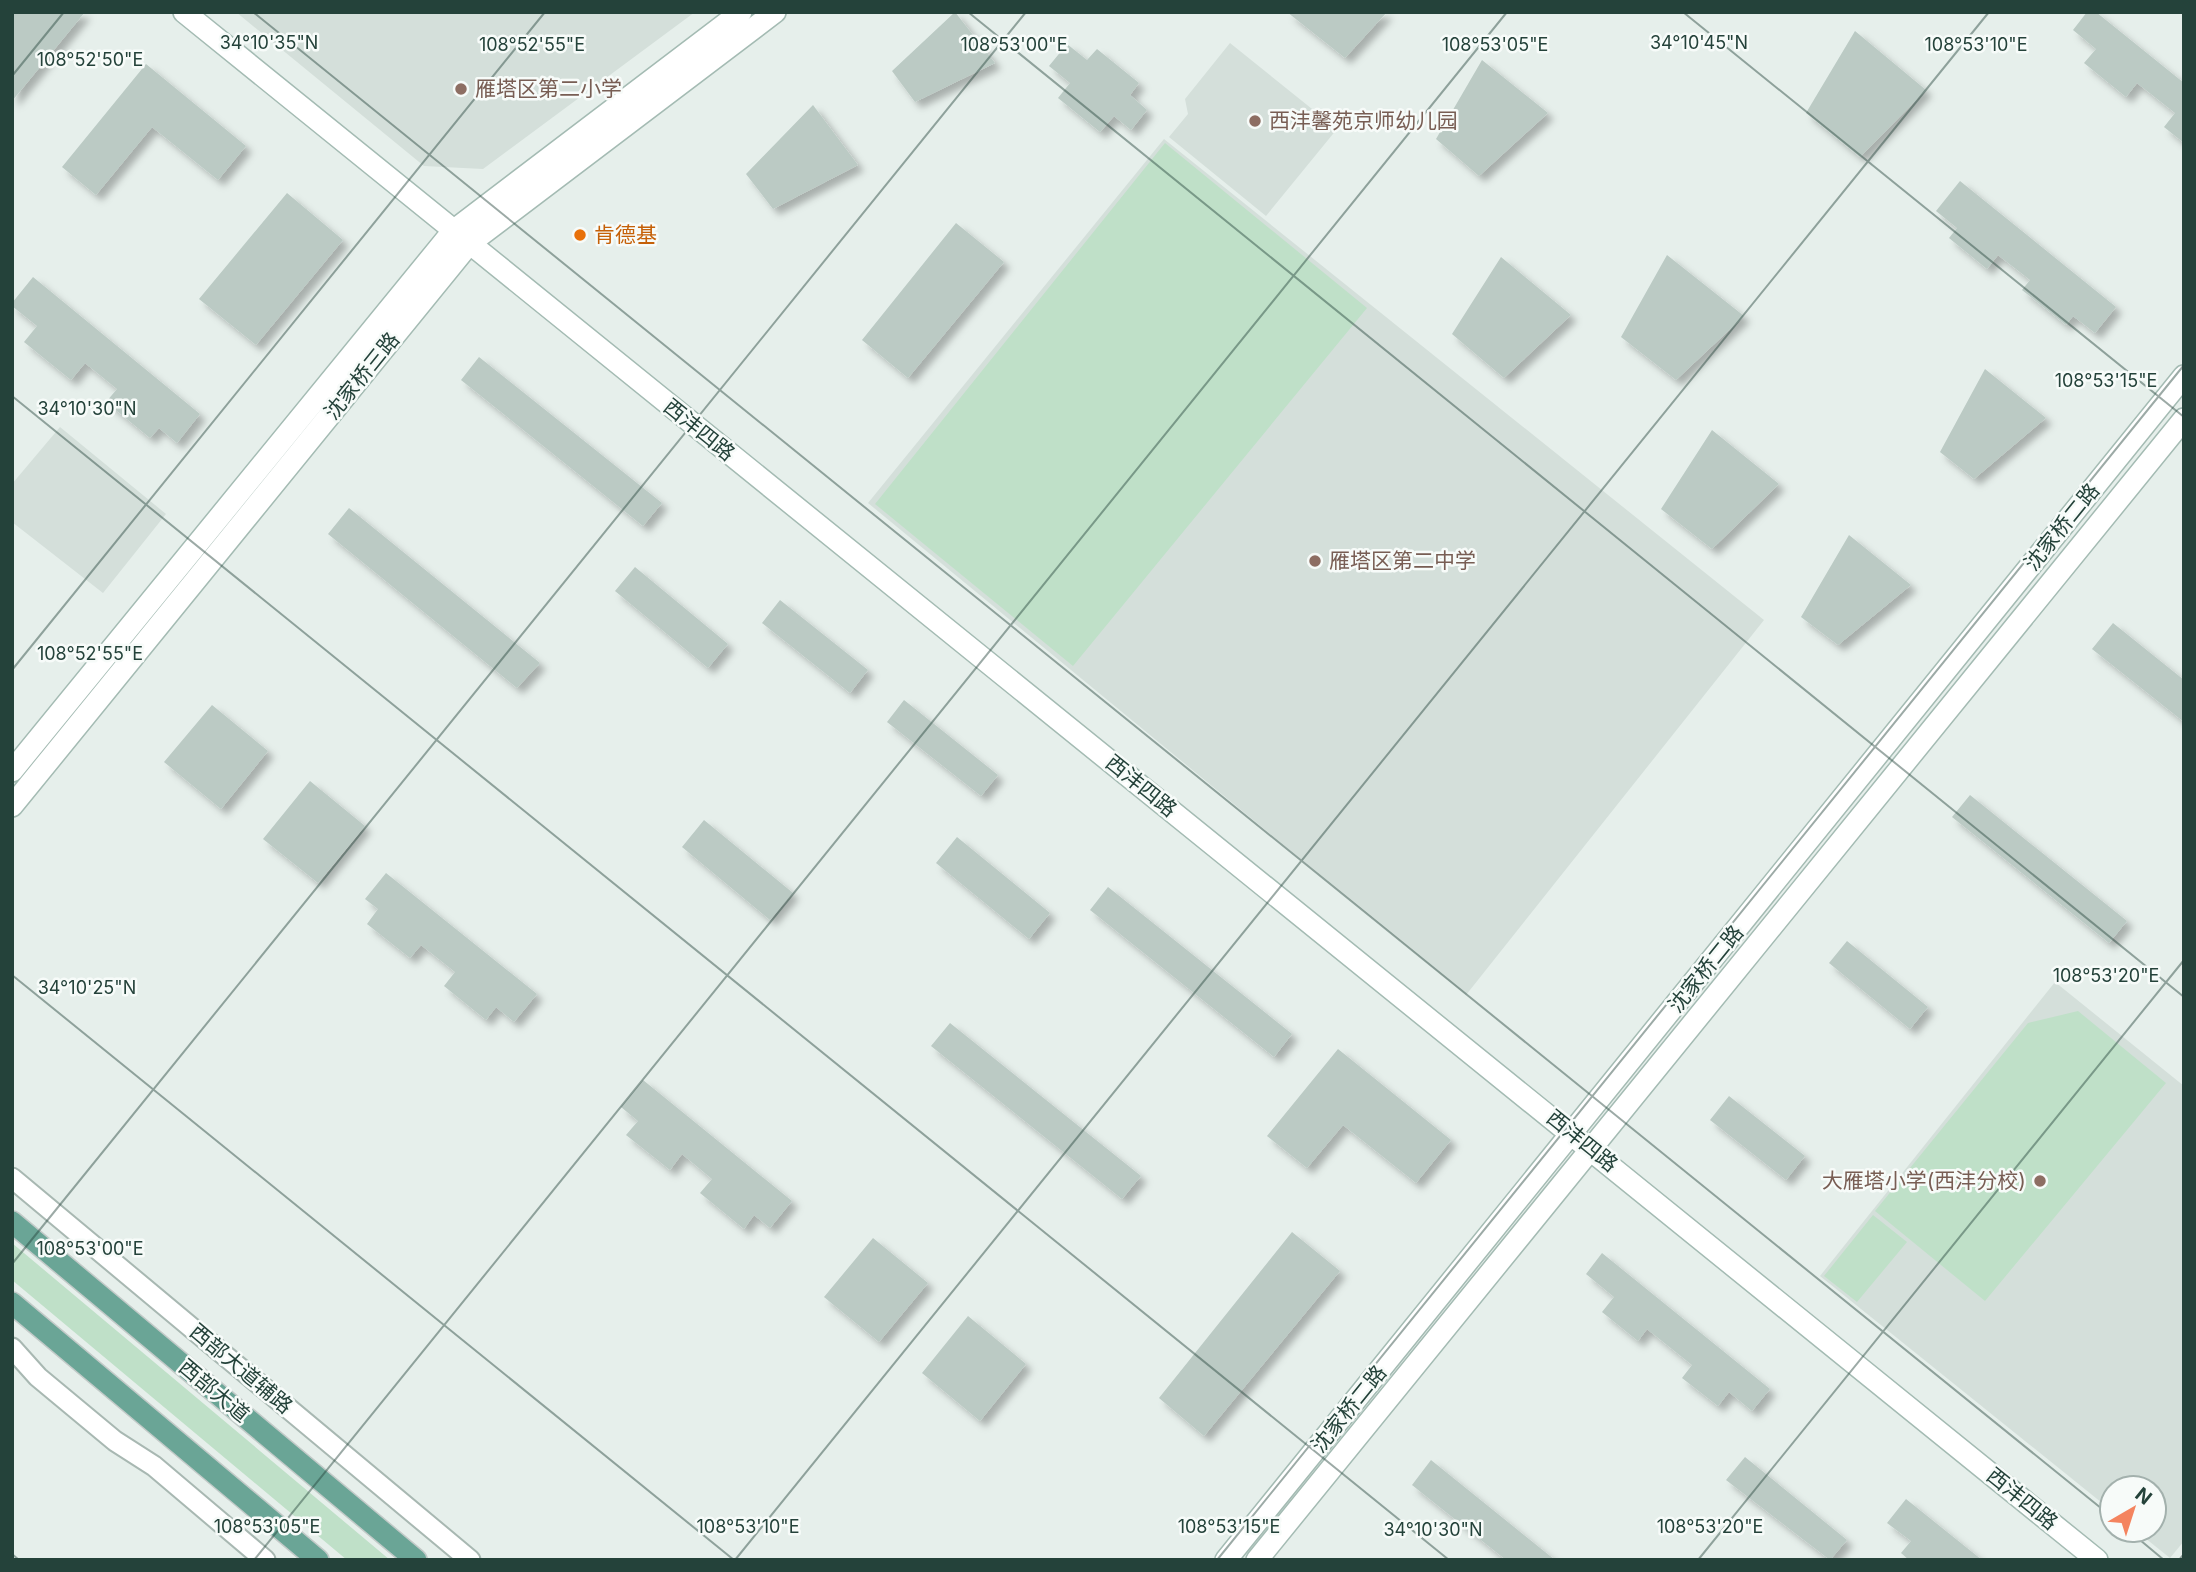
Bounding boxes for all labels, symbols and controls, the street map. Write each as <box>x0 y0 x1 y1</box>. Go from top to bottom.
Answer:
text: 34°10'35"N <box>220 32 318 53</box>
text: 34°10'45"N <box>1650 32 1748 53</box>
text: 108°52'55"E <box>479 34 585 55</box>
text: 108°53'00"E <box>960 34 1068 55</box>
text: 108°53'05"E <box>1442 34 1548 55</box>
text: 108°53'10"E <box>1924 34 2028 55</box>
text: 108°52'50"E <box>37 49 143 70</box>
place label: 雁塔区第二小学 <box>475 76 622 101</box>
marker: 雁塔区第二小学 <box>453 81 469 97</box>
place label: 西沣馨苑京师幼儿园 <box>1269 108 1458 133</box>
marker: 西沣馨苑京师幼儿园 <box>1247 113 1263 129</box>
place label: 肯德基 <box>594 222 657 247</box>
marker: 肯德基 <box>572 227 588 243</box>
street label: 沈家桥三路 <box>319 327 404 424</box>
text: 108°53'15"E <box>2055 370 2157 391</box>
street label: 西沣四路 <box>659 393 740 466</box>
text: 34°10'30"N <box>37 398 137 419</box>
street label: 沈家桥二路 <box>2019 478 2104 575</box>
place label: 雁塔区第二中学 <box>1329 548 1476 573</box>
marker: 雁塔区第二中学 <box>1307 553 1323 569</box>
text: 108°52'55"E <box>37 643 143 664</box>
street label: 西沣四路 <box>1101 749 1182 822</box>
street label: 沈家桥二路 <box>1663 920 1748 1017</box>
text: 108°53'20"E <box>2053 965 2159 986</box>
text: 34°10'25"N <box>38 977 136 998</box>
street label: 西沣四路 <box>1542 1104 1623 1177</box>
place label: 大雁塔小学(西沣分校) <box>1822 1168 2026 1193</box>
marker: 大雁塔小学(西沣分校) <box>2032 1173 2048 1189</box>
text: 108°53'00"E <box>36 1238 144 1259</box>
street label: 西部大道辅路 <box>185 1319 297 1419</box>
street label: 西部大道 <box>174 1354 254 1428</box>
street label: 沈家桥二路 <box>1306 1360 1391 1457</box>
street label: 西沣四路 <box>1982 1462 2063 1535</box>
north arrow <box>2098 1474 2168 1544</box>
text: N <box>2131 1483 2156 1510</box>
text: 108°53'05"E <box>214 1516 320 1537</box>
text: 108°53'10"E <box>696 1516 800 1537</box>
text: 108°53'15"E <box>1178 1516 1280 1537</box>
text: 108°53'20"E <box>1657 1516 1763 1537</box>
text: 34°10'30"N <box>1383 1519 1483 1540</box>

